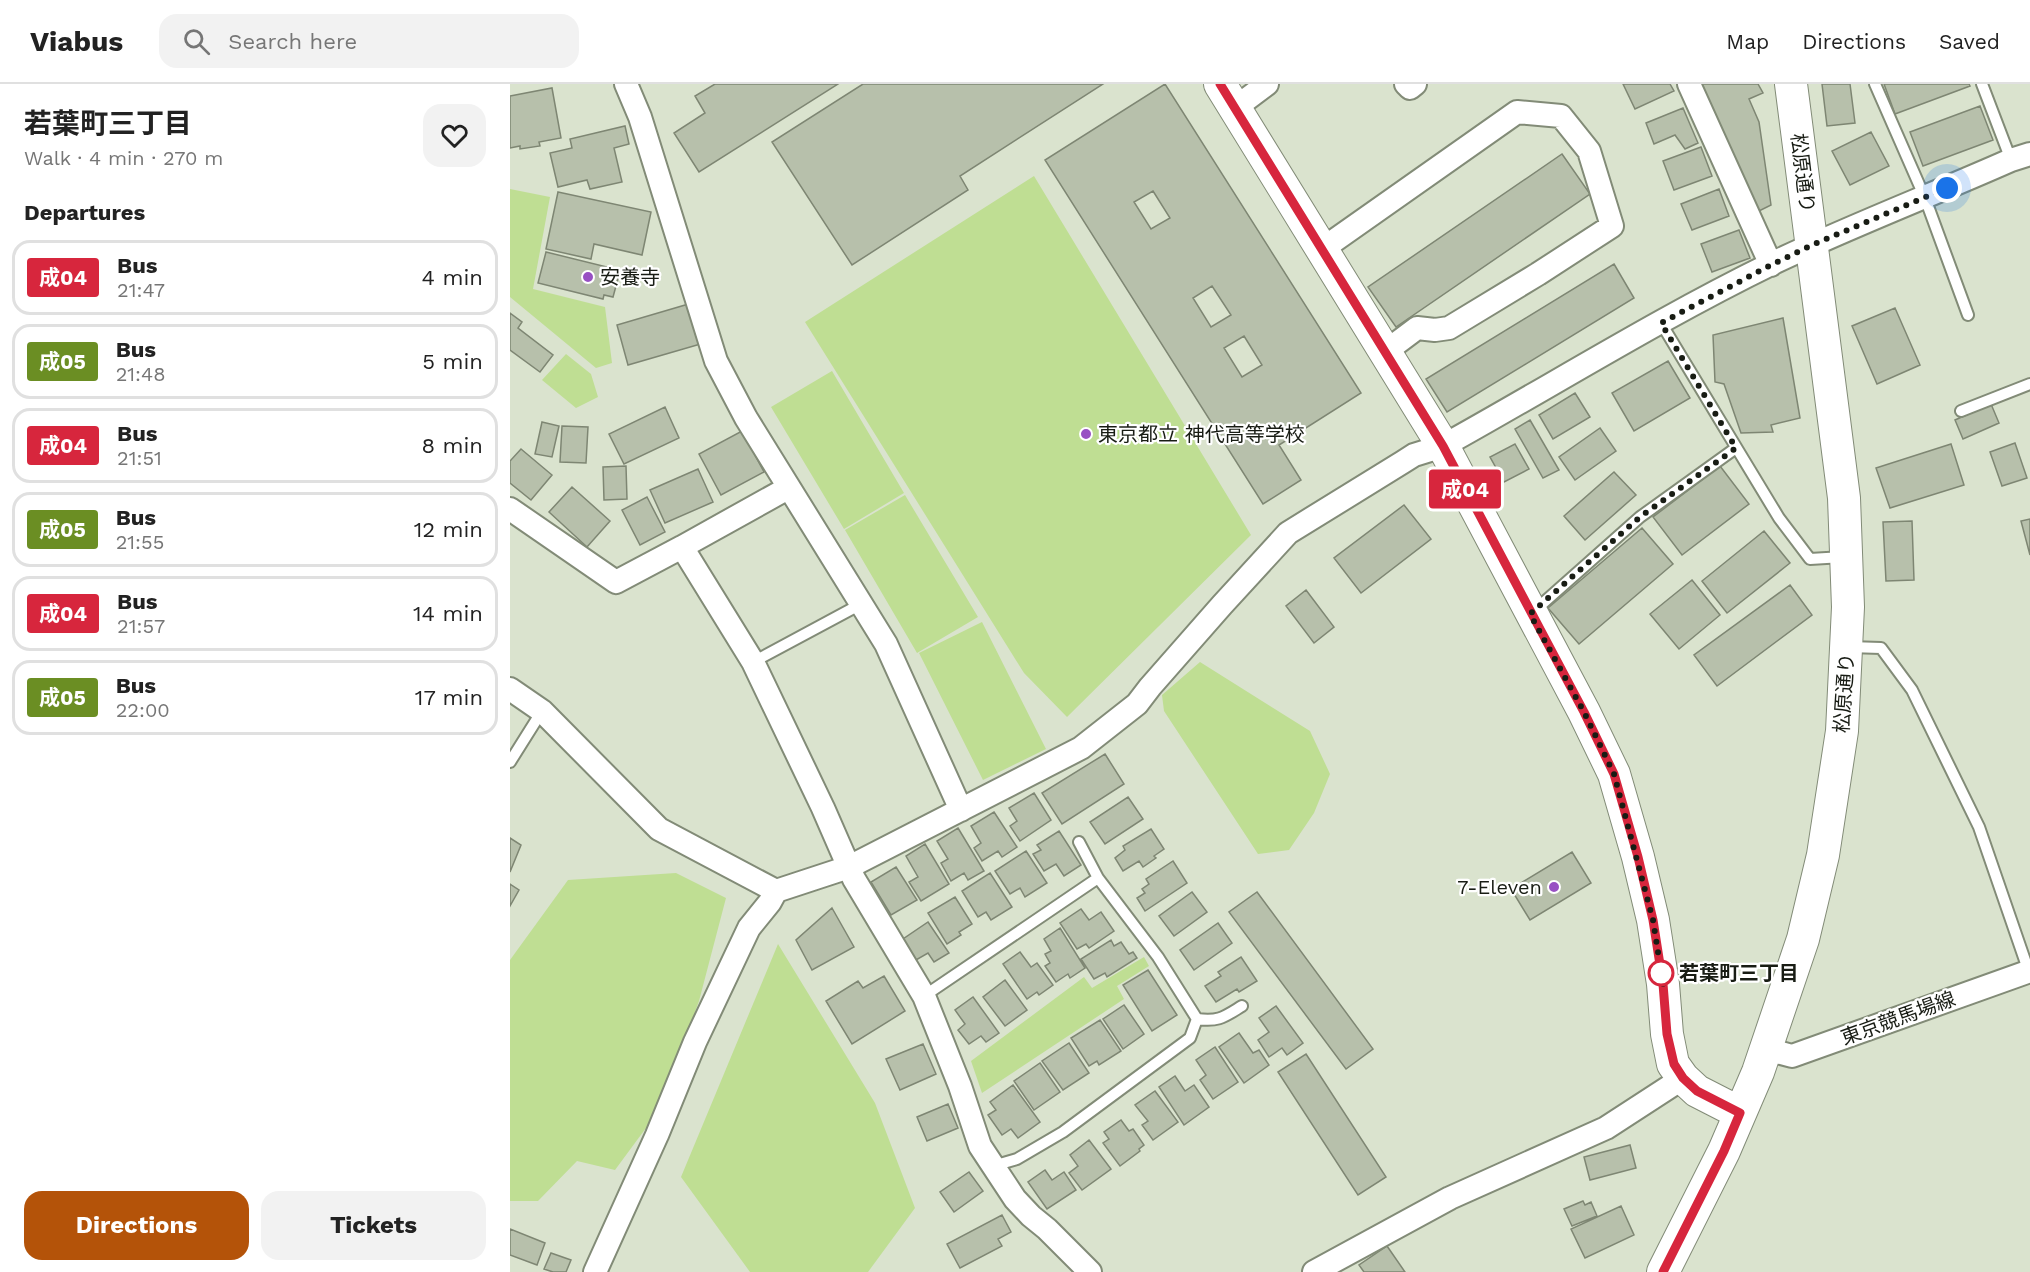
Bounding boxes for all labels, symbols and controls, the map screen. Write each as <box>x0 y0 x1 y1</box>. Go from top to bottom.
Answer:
search box <box>159 14 579 68</box>
text: Viabus <box>30 25 123 58</box>
icon: search <box>180 25 213 58</box>
text: Search here <box>228 29 357 54</box>
text: Map <box>1726 29 1769 54</box>
text: Directions <box>1802 29 1906 54</box>
text: Saved <box>1939 29 2000 54</box>
button: heart <box>423 104 486 167</box>
text: 若葉町三丁目 <box>24 107 192 140</box>
street label: 松原通り <box>1786 132 1820 214</box>
text: Walk · 4 min · 270 m <box>24 146 223 170</box>
your location <box>1932 173 1962 203</box>
text: Departures <box>24 200 145 225</box>
text: Bus <box>117 253 158 278</box>
text: 成04 <box>39 265 87 290</box>
text: 4 min <box>422 265 483 290</box>
place label: 安養寺 <box>600 265 660 289</box>
marker: 安養寺 <box>581 270 595 284</box>
text: 21:47 <box>117 278 165 302</box>
text: Bus <box>116 337 156 362</box>
text: 成05 <box>39 349 86 374</box>
text: 5 min <box>422 349 483 374</box>
text: 21:48 <box>116 362 166 386</box>
text: Bus <box>117 421 158 446</box>
place label: 東京都立 神代高等学校 <box>1098 422 1305 446</box>
marker: 東京都立 神代高等学校 <box>1079 427 1093 441</box>
text: 成04 <box>39 433 87 458</box>
text: 8 min <box>422 433 483 458</box>
text: 21:51 <box>117 446 162 470</box>
line badge: 成04 <box>1430 470 1500 508</box>
text: 成04 <box>1441 477 1489 502</box>
text: Bus <box>116 505 156 530</box>
text: 成05 <box>39 517 86 542</box>
text: 12 min <box>414 517 483 542</box>
text: 21:55 <box>116 530 164 554</box>
text: Bus <box>117 589 158 614</box>
text: 成04 <box>39 601 87 626</box>
text: 14 min <box>413 601 483 626</box>
text: 21:57 <box>117 614 165 638</box>
street label: 松原通り <box>1829 652 1859 734</box>
text: Bus <box>116 673 156 698</box>
text: 成05 <box>39 685 86 710</box>
text: 17 min <box>415 685 483 710</box>
text: 22:00 <box>116 698 170 722</box>
place label: 7-Eleven <box>1457 875 1542 899</box>
marker: 7-Eleven <box>1547 880 1561 894</box>
marker: 若葉町三丁目 <box>1648 960 1674 986</box>
place label: 若葉町三丁目 <box>1679 961 1799 985</box>
street label: 東京競馬場線 <box>1838 986 1958 1050</box>
button: Directions <box>24 1191 249 1260</box>
button: Tickets <box>261 1191 486 1260</box>

